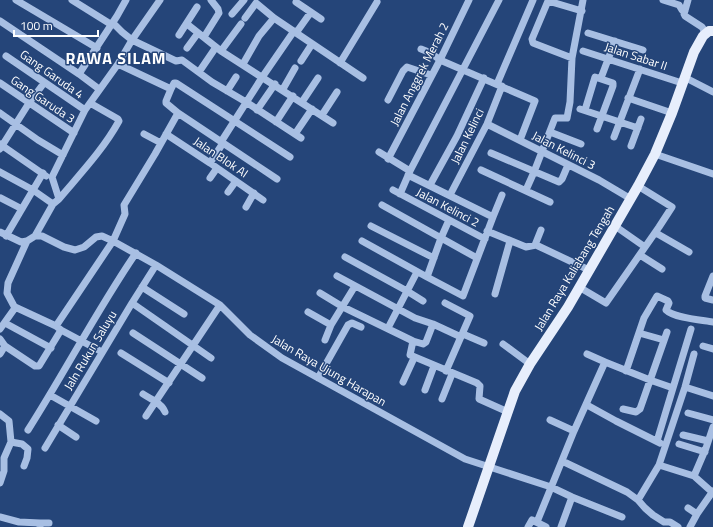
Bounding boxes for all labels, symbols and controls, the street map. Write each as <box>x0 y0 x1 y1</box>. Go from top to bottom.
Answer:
scale bar <box>14 12 98 38</box>
text: 100 m <box>20 16 53 35</box>
street label: Jalan Anggrek Merah 2 <box>385 19 453 129</box>
street label: Jalan Sabar II <box>602 37 670 75</box>
street label: Gang Garuda 4 <box>16 45 88 103</box>
district label: RAWA SILAM <box>65 46 167 70</box>
street label: Gang Garuda 3 <box>7 70 79 128</box>
street label: Jalan Kelinci <box>445 105 489 167</box>
street label: Jalan Kelinci 3 <box>529 126 599 174</box>
street label: Jalan Blok AI <box>190 132 252 182</box>
street label: Jalan Kelinci 2 <box>413 182 483 232</box>
street label: Jalan Raya Kaliabang Tengah <box>529 202 619 334</box>
street label: Jaln Rukun Saluyu <box>59 306 121 394</box>
street label: Jalan Raya Ujung Harapan <box>268 329 390 411</box>

